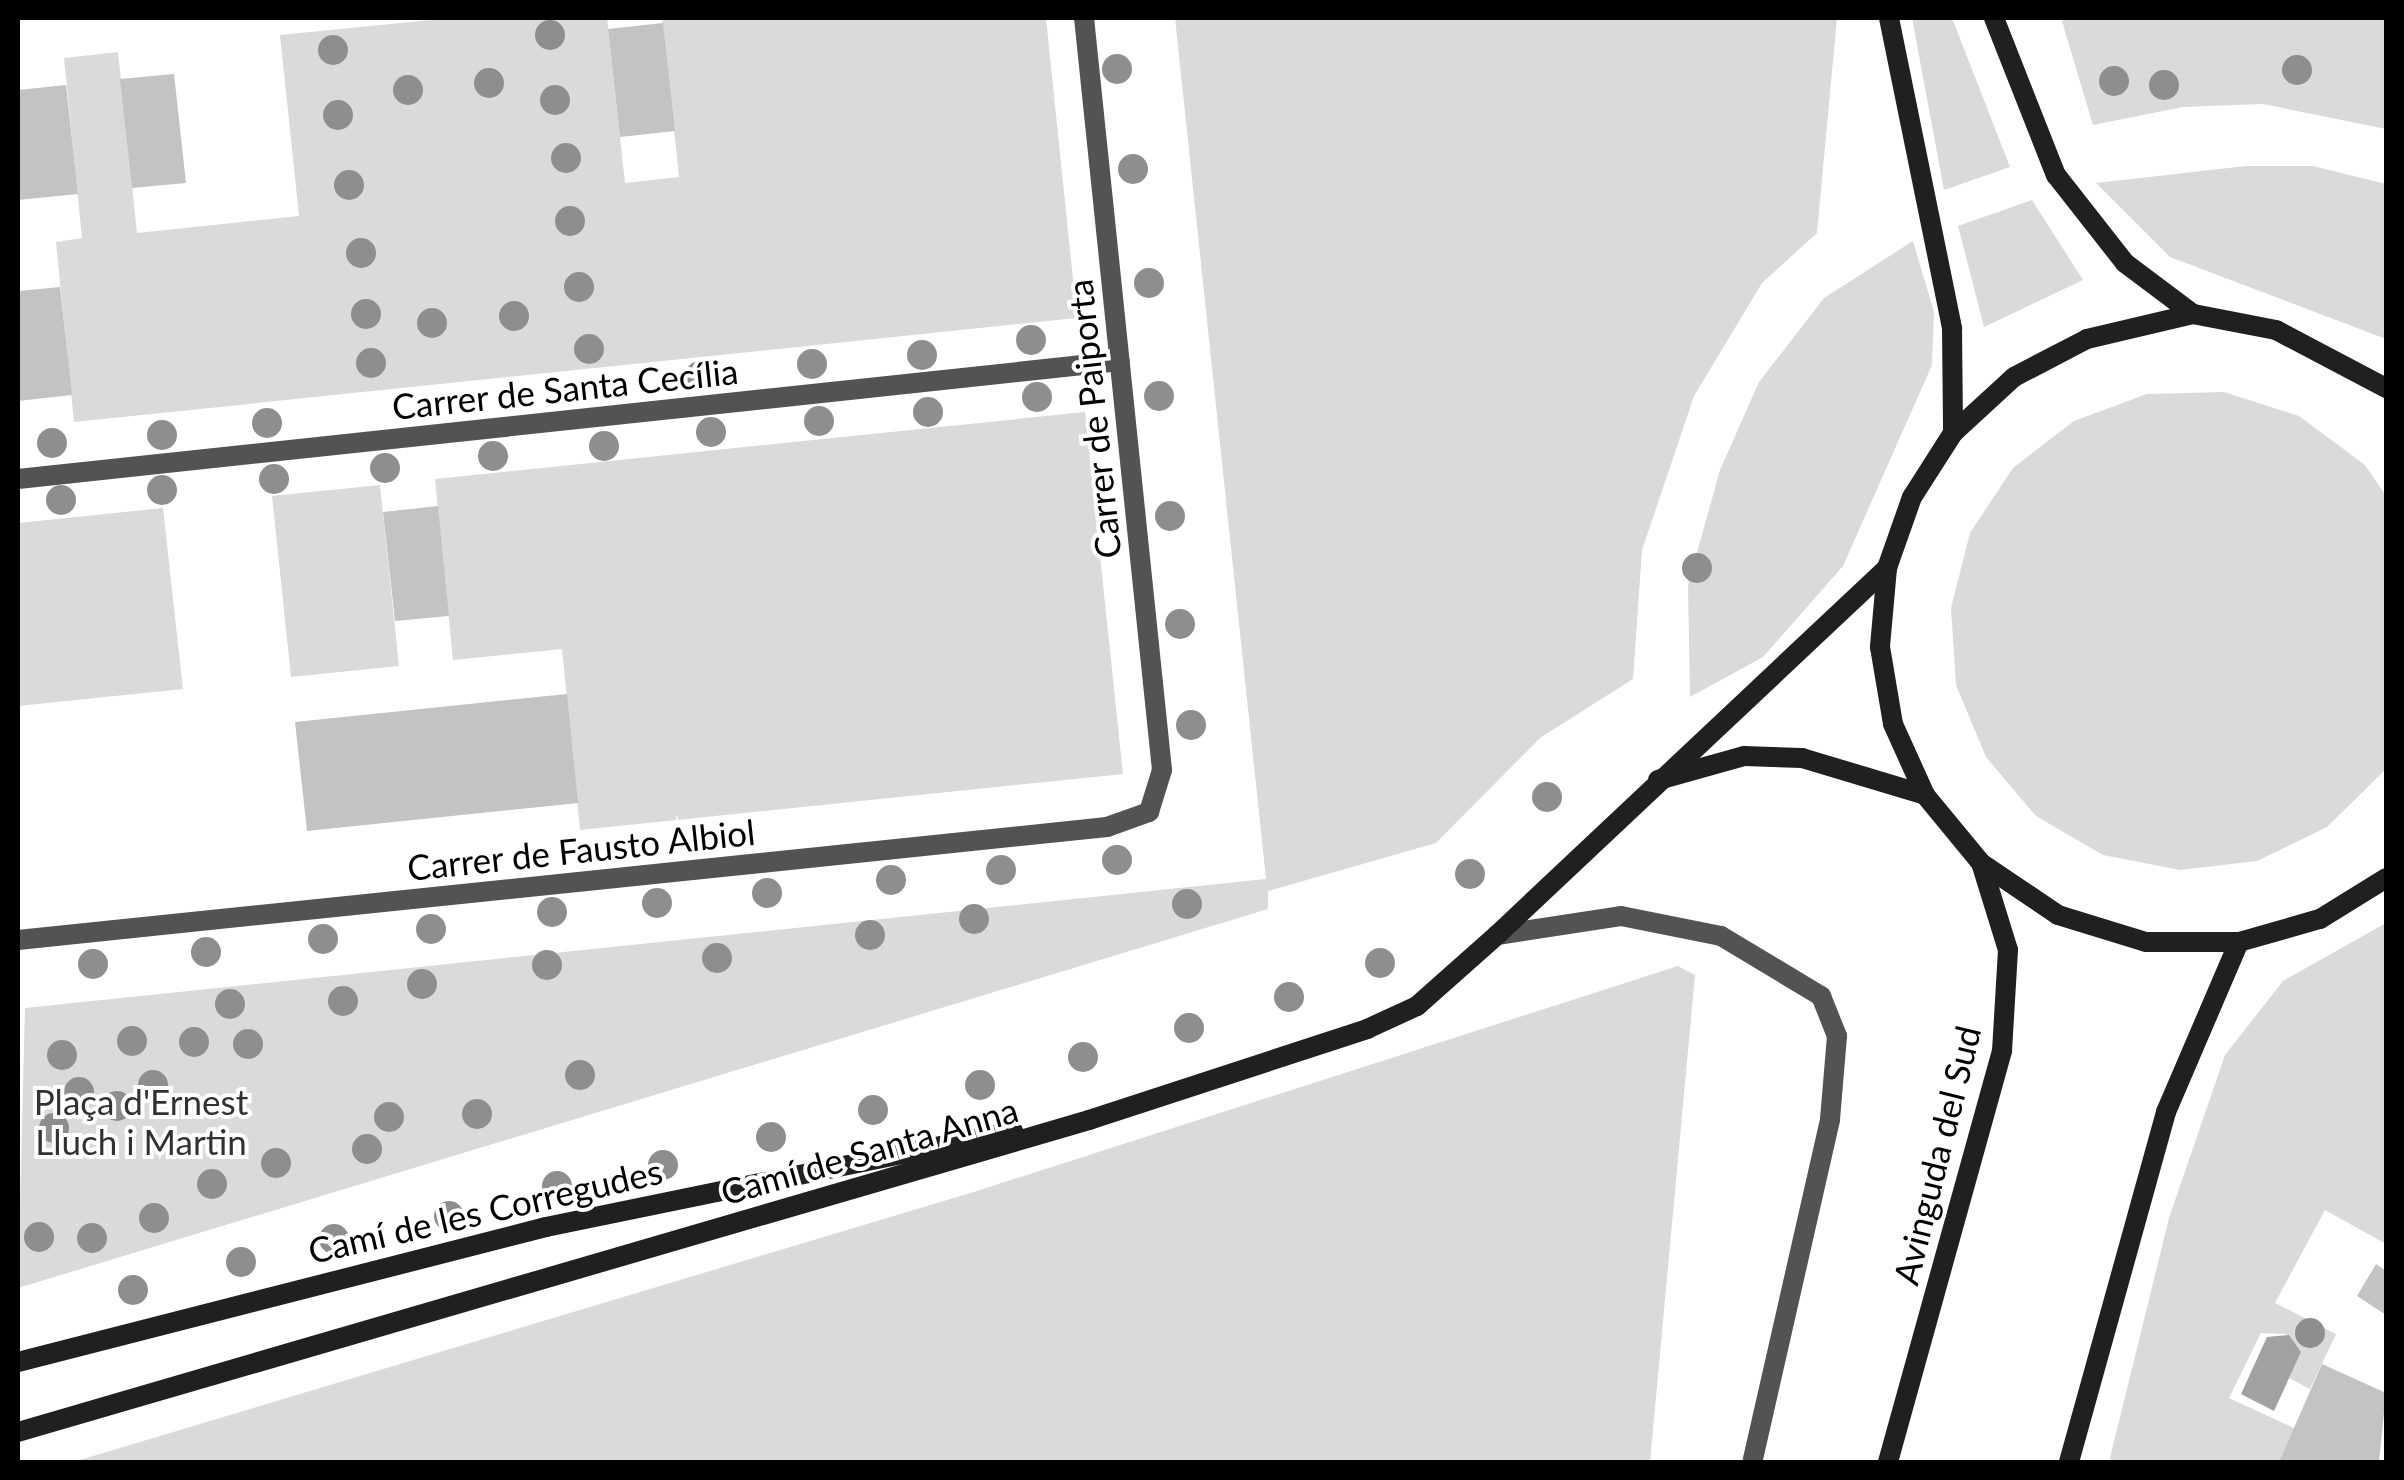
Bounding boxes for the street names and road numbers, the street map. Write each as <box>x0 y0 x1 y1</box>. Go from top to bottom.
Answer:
street label: Carrer de Paiporta <box>1057 277 1129 561</box>
street label: Carrer de Santa Cecília <box>390 349 740 427</box>
street label: Carrer de Fausto Albiol <box>404 810 758 888</box>
street label: Avinguda del Sud <box>1884 1021 1988 1289</box>
street label: Camí de Santa Anna <box>715 1087 1023 1213</box>
street label: Camí de les Corregudes <box>304 1149 666 1271</box>

